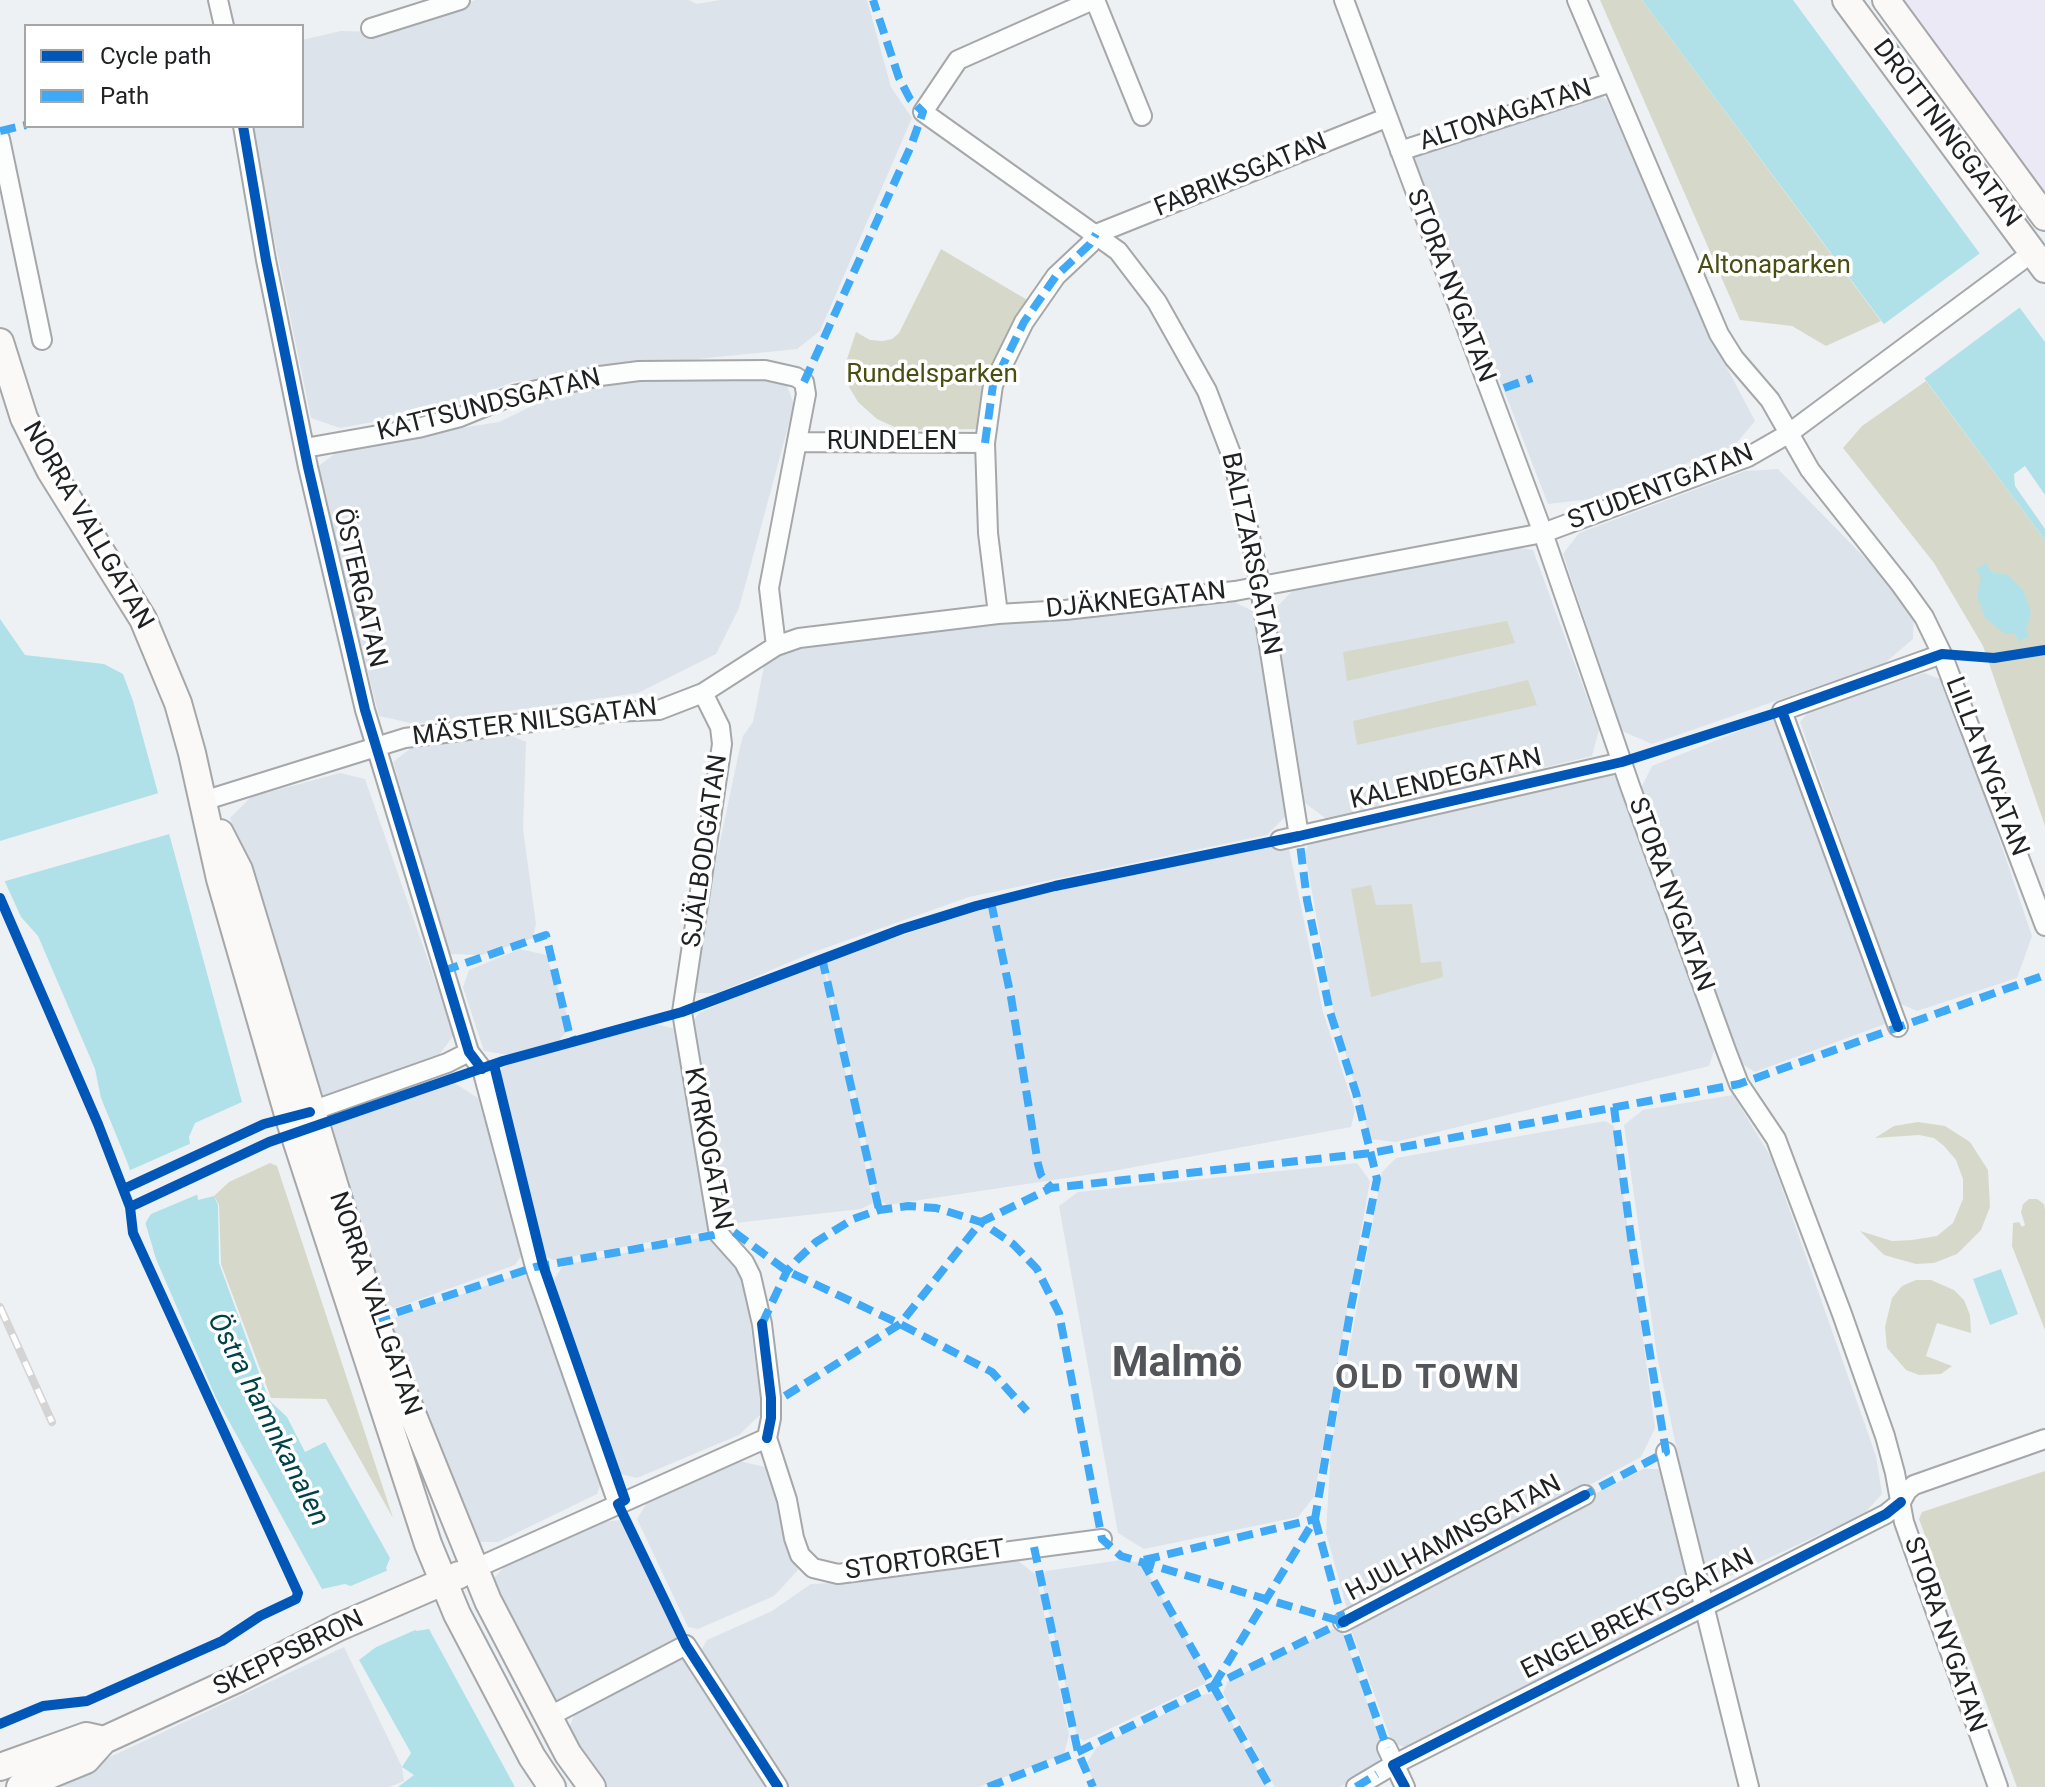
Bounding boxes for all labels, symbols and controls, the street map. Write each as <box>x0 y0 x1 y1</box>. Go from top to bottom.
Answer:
legend <box>24 24 304 128</box>
street label: DROTTNINGGATAN <box>1865 34 2027 234</box>
text: Cycle path <box>100 42 212 70</box>
street label: ALTONAGATAN <box>1416 73 1596 159</box>
text: Path <box>100 82 149 110</box>
street label: FABRIKSGATAN <box>1150 127 1332 225</box>
street label: STORA NYGATAN <box>1399 185 1501 387</box>
park label: Altonaparken <box>1697 250 1851 282</box>
park label: Rundelsparken <box>846 359 1018 391</box>
street label: KATTSUNDSGATAN <box>374 363 604 449</box>
street label: NORRA VALLGATAN <box>15 417 159 635</box>
street label: RUNDELEN <box>827 426 957 458</box>
street label: STUDENTGATAN <box>1564 438 1758 538</box>
street label: BALTZARSGATAN <box>1213 450 1287 658</box>
street label: ÖSTERGATAN <box>326 505 392 671</box>
street label: DJÄKNEGATAN <box>1044 576 1228 626</box>
street label: LILLA NYGATAN <box>1938 673 2034 861</box>
street label: MÄSTER NILSGATAN <box>411 693 659 753</box>
street label: KALENDEGATAN <box>1347 743 1545 817</box>
street label: SJÄLBODGATAN <box>677 752 735 950</box>
street label: STORA NYGATAN <box>1620 794 1720 996</box>
street label: KYRKOGATAN <box>676 1065 738 1233</box>
street label: NORRA VALLGATAN <box>321 1188 427 1420</box>
water label: Östra hamnkanalen <box>199 1308 335 1532</box>
district label: Malmö <box>1112 1340 1242 1390</box>
district label: OLD TOWN <box>1335 1359 1521 1399</box>
street label: HJULHAMNSGATAN <box>1341 1469 1567 1609</box>
street label: STORA NYGATAN <box>1896 1533 1992 1737</box>
street label: STORTORGET <box>843 1534 1007 1588</box>
street label: ENGELBREKTSGATAN <box>1516 1543 1760 1687</box>
street label: SKEPPSBRON <box>209 1604 369 1704</box>

